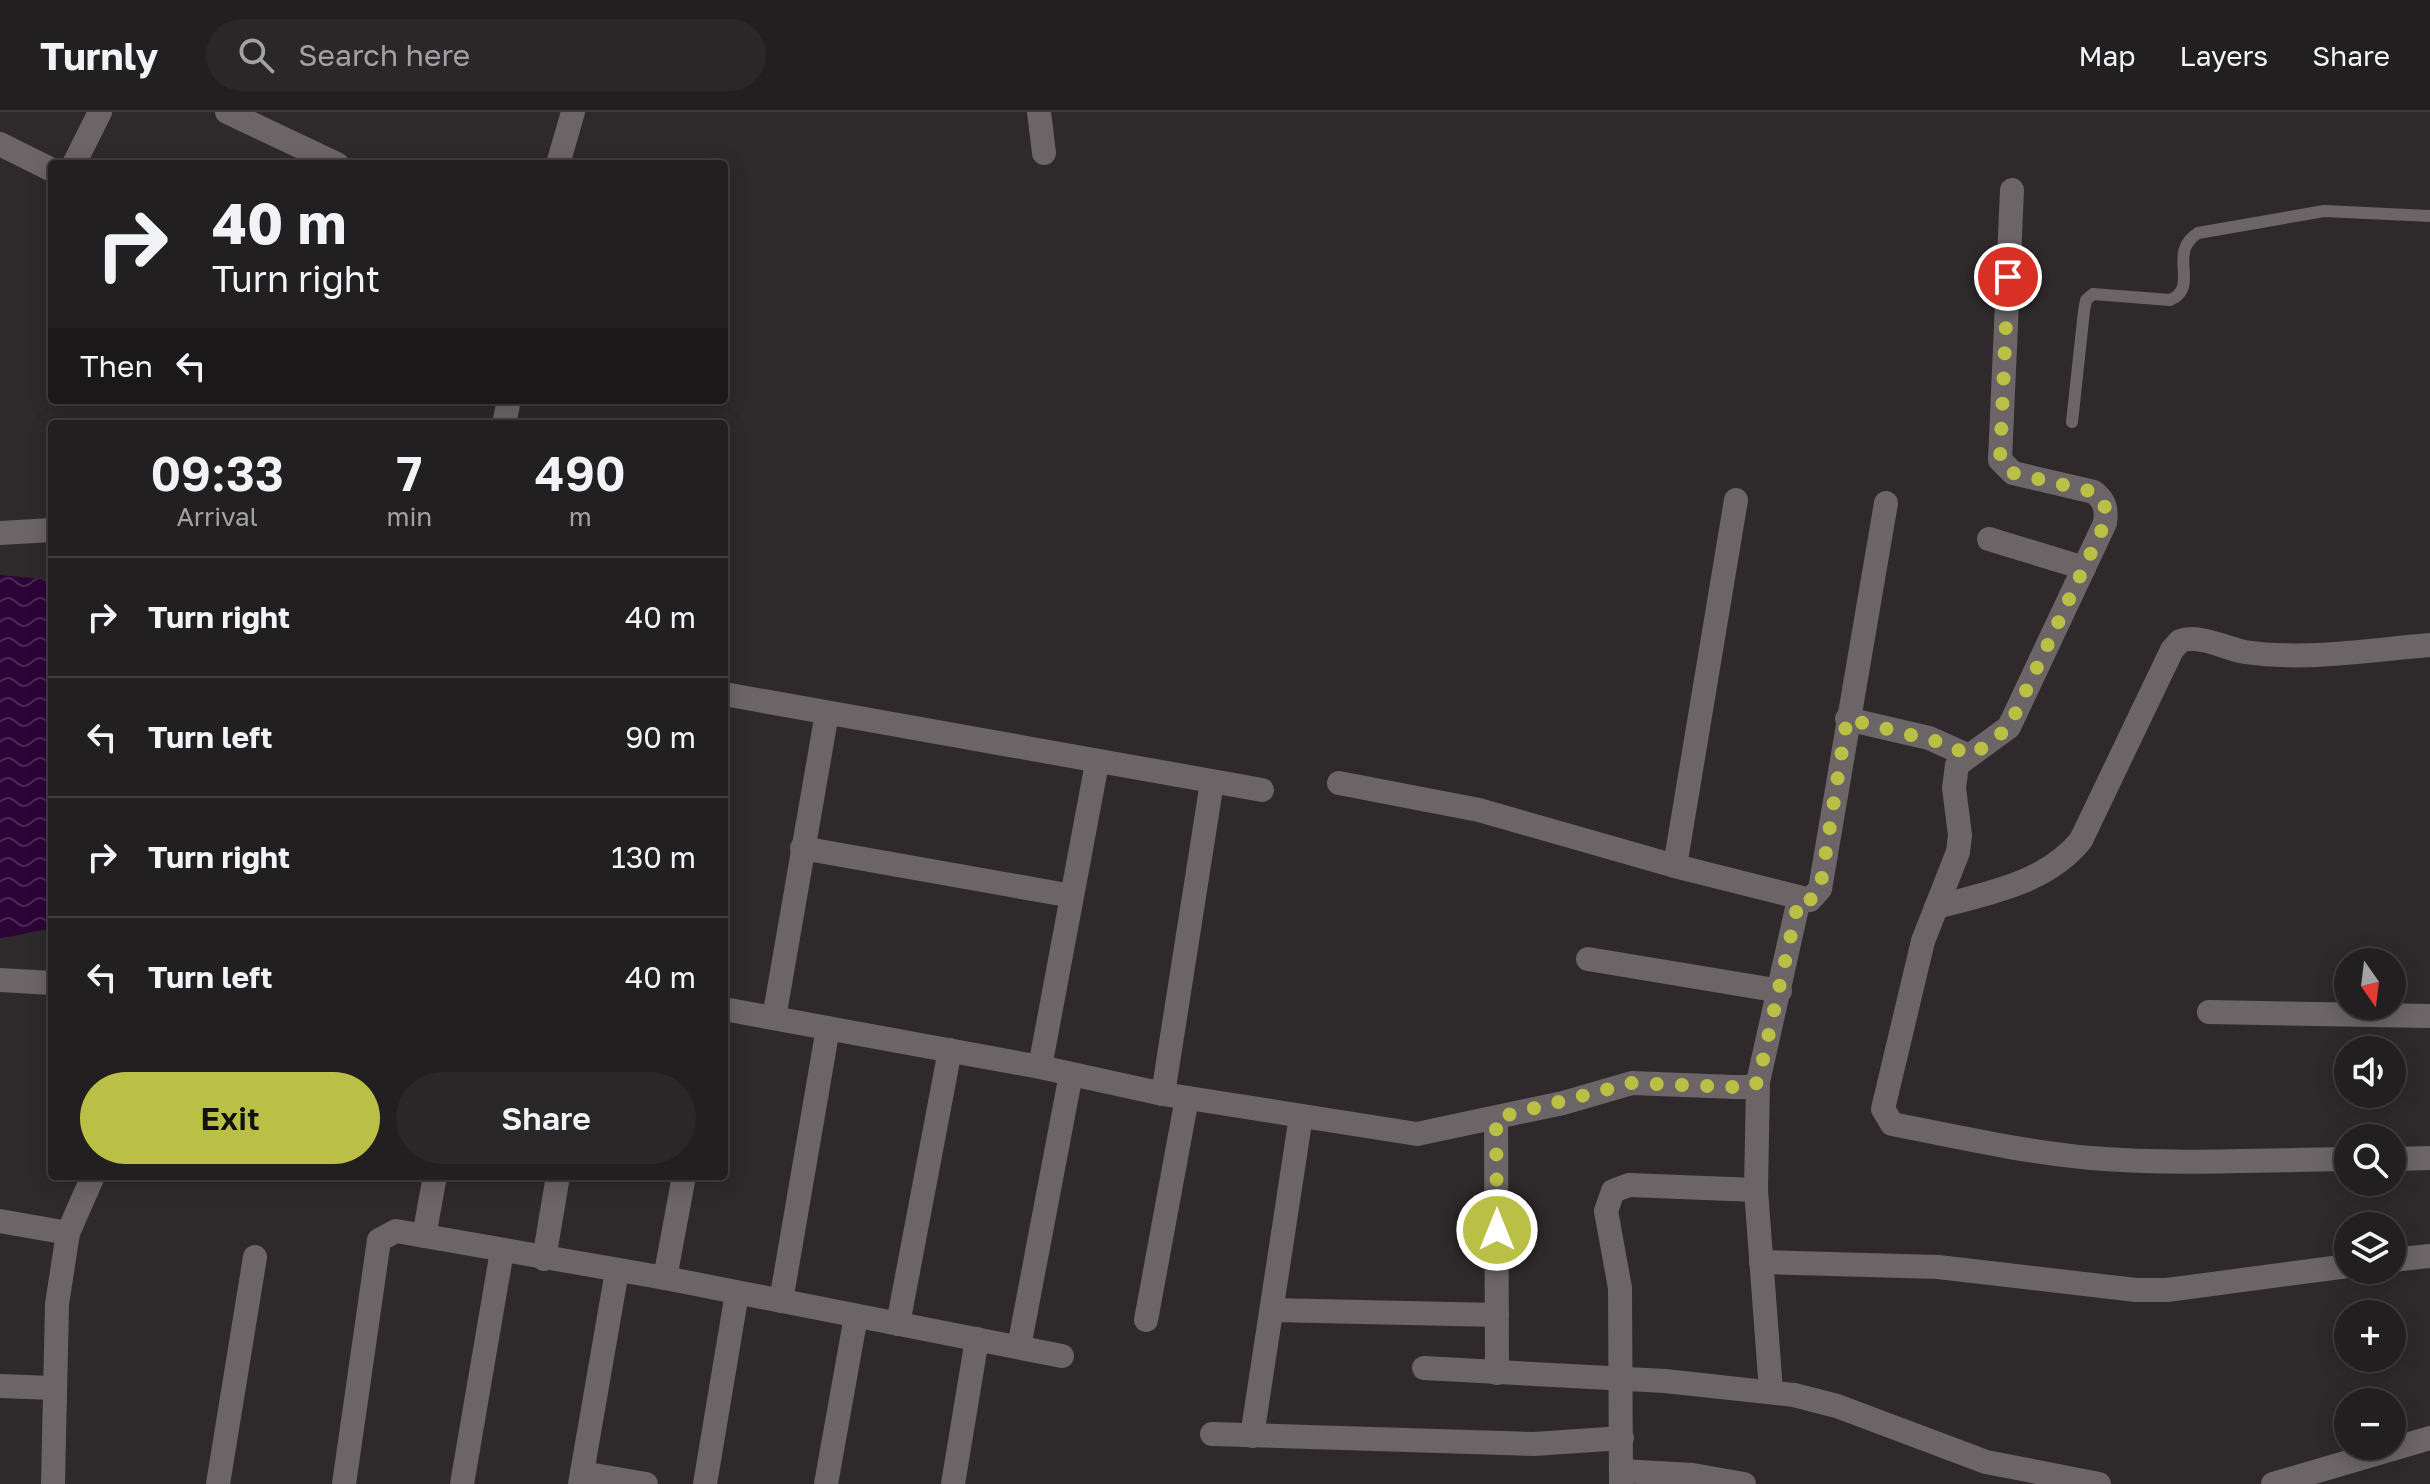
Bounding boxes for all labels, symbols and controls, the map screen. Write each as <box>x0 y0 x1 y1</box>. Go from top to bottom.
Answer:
search box <box>206 19 766 91</box>
text: Turnly <box>40 33 158 78</box>
icon: search <box>234 33 278 77</box>
text: Search here <box>298 37 470 73</box>
text: Map <box>2078 39 2136 72</box>
text: Layers <box>2180 39 2268 72</box>
text: Share <box>2312 39 2390 72</box>
text: 40 m <box>212 189 346 256</box>
icon: right <box>80 192 184 296</box>
pin <box>1974 243 2042 311</box>
icon: arrive <box>1986 255 2030 299</box>
text: Turn right <box>212 257 380 300</box>
icon: left <box>169 344 213 388</box>
text: Then <box>80 348 153 384</box>
text: 09:33 <box>150 444 284 502</box>
text: 7 <box>396 444 422 502</box>
text: 490 <box>535 444 626 502</box>
text: Arrival <box>176 501 258 532</box>
text: min <box>386 501 432 532</box>
text: m <box>569 501 592 532</box>
icon: right <box>80 595 124 639</box>
text: Turn right <box>148 599 290 635</box>
text: 40 m <box>625 599 696 635</box>
icon: left <box>80 715 124 759</box>
text: Turn left <box>148 719 273 755</box>
text: 90 m <box>625 719 696 755</box>
icon: right <box>80 835 124 879</box>
text: Turn right <box>148 839 290 875</box>
text: 130 m <box>611 839 696 875</box>
north arrow <box>2334 948 2406 1020</box>
map controls <box>2334 948 2406 1460</box>
icon: left <box>80 955 124 999</box>
text: Turn left <box>148 959 273 995</box>
text: 40 m <box>625 959 696 995</box>
button: sound <box>2334 1036 2406 1108</box>
button: Exit <box>80 1072 380 1164</box>
button: Share <box>396 1072 696 1164</box>
button: search <box>2334 1124 2406 1196</box>
position arrow <box>1455 1188 1539 1272</box>
button: layers <box>2334 1212 2406 1284</box>
button: + <box>2334 1300 2406 1372</box>
button: − <box>2334 1388 2406 1460</box>

